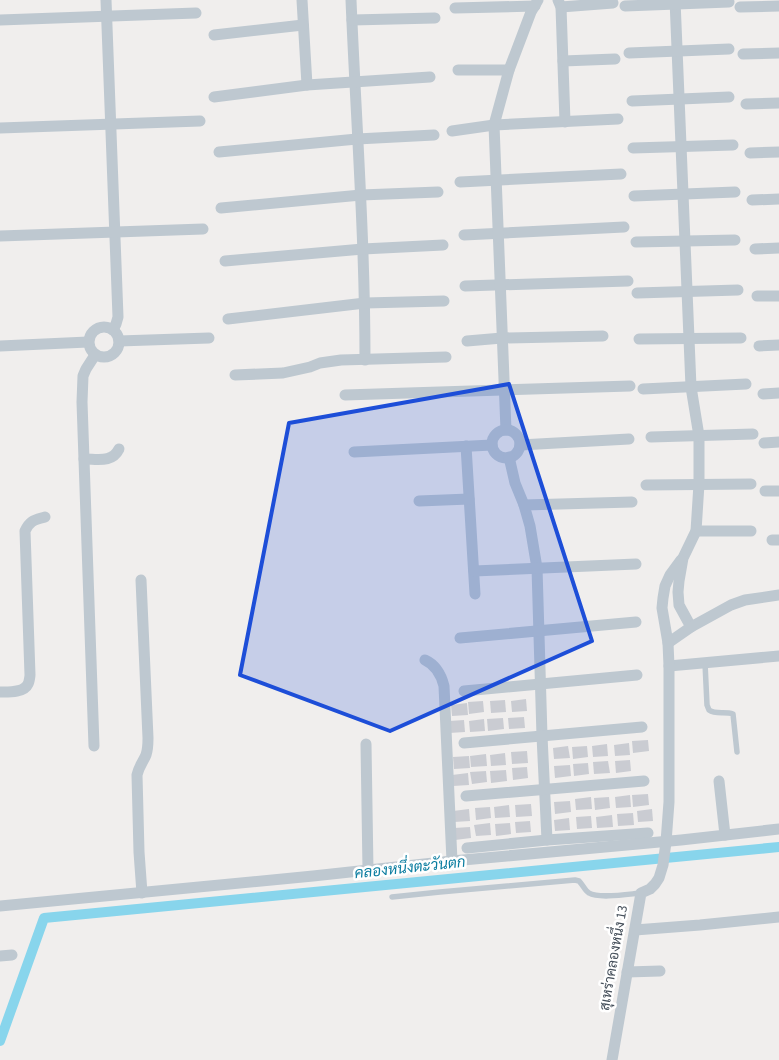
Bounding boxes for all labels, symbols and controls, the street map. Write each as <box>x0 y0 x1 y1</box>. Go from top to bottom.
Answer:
water label: คลองหนึ่งตะวันตก <box>353 847 466 884</box>
street label: สุเหร่าคลองหนึ่ง 13 <box>592 903 633 1012</box>

